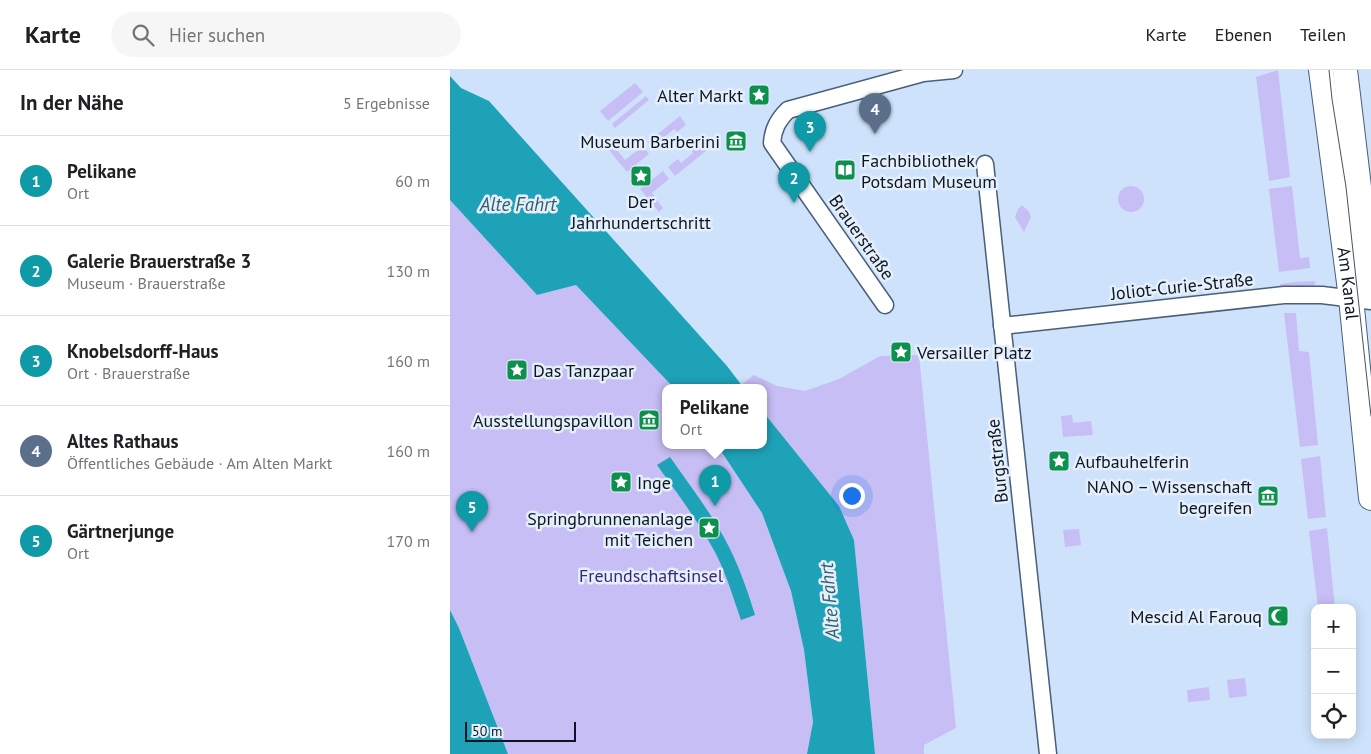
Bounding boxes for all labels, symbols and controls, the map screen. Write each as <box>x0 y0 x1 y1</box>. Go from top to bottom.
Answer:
search box <box>111 12 461 57</box>
text: Karte <box>25 19 81 50</box>
icon: search <box>129 21 157 49</box>
text: Hier suchen <box>169 23 265 47</box>
text: Karte <box>1146 23 1187 46</box>
text: Ebenen <box>1215 23 1272 46</box>
text: Teilen <box>1300 23 1346 46</box>
place icon: Alter Markt <box>747 83 771 107</box>
place label: Alter Markt <box>657 84 743 107</box>
text: In der Nähe <box>20 89 124 116</box>
text: 5 Ergebnisse <box>343 93 430 113</box>
pin: 4 <box>859 93 891 134</box>
pin: 3 <box>794 111 826 152</box>
museum icon: Museum Barberini <box>724 129 748 153</box>
place label: Museum Barberini <box>580 130 720 153</box>
place label: Fachbibliothek Potsdam Museum <box>861 149 997 193</box>
library icon: Fachbibliothek Potsdam Museum <box>833 158 857 182</box>
text: Pelikane <box>67 159 136 183</box>
pin: 2 <box>778 162 810 203</box>
place icon: Der Jahrhundertschritt <box>629 164 653 188</box>
text: 1 <box>31 171 41 191</box>
text: 60 m <box>395 171 430 191</box>
text: Ort <box>67 183 89 203</box>
place label: Der Jahrhundertschritt <box>570 190 711 234</box>
street label: Brauerstraße <box>824 190 900 284</box>
water label: Alte Fahrt <box>479 192 557 216</box>
street label: Am Kanal <box>1333 245 1365 322</box>
text: Galerie Brauerstraße 3 <box>67 249 251 273</box>
text: 2 <box>31 261 41 281</box>
text: 130 m <box>387 261 430 281</box>
street label: Joliot-Curie-Straße <box>1109 267 1254 305</box>
text: Museum · Brauerstraße <box>67 273 226 293</box>
text: Knobelsdorff-Haus <box>67 339 219 363</box>
place icon: Versailler Platz <box>889 340 913 364</box>
place label: Versailler Platz <box>916 341 1032 364</box>
text: 3 <box>31 351 41 371</box>
text: 160 m <box>387 351 430 371</box>
place icon: Das Tanzpaar <box>505 358 529 382</box>
place label: Das Tanzpaar <box>533 359 634 382</box>
text: Ort · Brauerstraße <box>67 363 190 383</box>
popup <box>662 384 767 449</box>
text: Pelikane <box>680 395 749 419</box>
museum icon: Ausstellungspavillon <box>637 408 661 432</box>
place label: Ausstellungspavillon <box>473 409 633 432</box>
street label: Burgstraße <box>981 418 1013 504</box>
text: Ort <box>680 419 702 439</box>
text: Altes Rathaus <box>67 429 179 453</box>
text: 4 <box>31 441 41 461</box>
text: 160 m <box>387 441 430 461</box>
place icon: Aufbauhelferin <box>1047 449 1071 473</box>
place label: Aufbauhelferin <box>1075 450 1189 473</box>
text: Öffentliches Gebäude · Am Alten Markt <box>67 453 332 473</box>
pin: 1 <box>699 465 731 506</box>
place icon: Inge <box>609 470 633 494</box>
place label: Inge <box>637 471 671 494</box>
place label: NANO – Wissenschaft begreifen <box>1087 475 1252 519</box>
your location <box>839 483 865 509</box>
museum icon: NANO – Wissenschaft begreifen <box>1256 484 1280 508</box>
pin: 5 <box>456 491 488 532</box>
place label: Springbrunnenanlage mit Teichen <box>527 507 693 551</box>
place icon: Springbrunnenanlage mit Teichen <box>697 516 721 540</box>
text: Gärtnerjunge <box>67 519 174 543</box>
text: 5 <box>31 531 41 551</box>
text: 170 m <box>387 531 430 551</box>
text: Ort <box>67 543 89 563</box>
water label: Alte Fahrt <box>814 561 844 641</box>
park label: Freundschaftsinsel <box>579 564 724 587</box>
mosque icon: Mescid Al Farouq <box>1266 604 1290 628</box>
map controls <box>1311 604 1356 739</box>
button: + <box>1311 604 1356 649</box>
place label: Mescid Al Farouq <box>1130 605 1262 628</box>
button: − <box>1311 649 1356 694</box>
button: locate <box>1311 694 1356 739</box>
scale bar <box>465 719 576 742</box>
text: 50 m <box>472 722 502 740</box>

